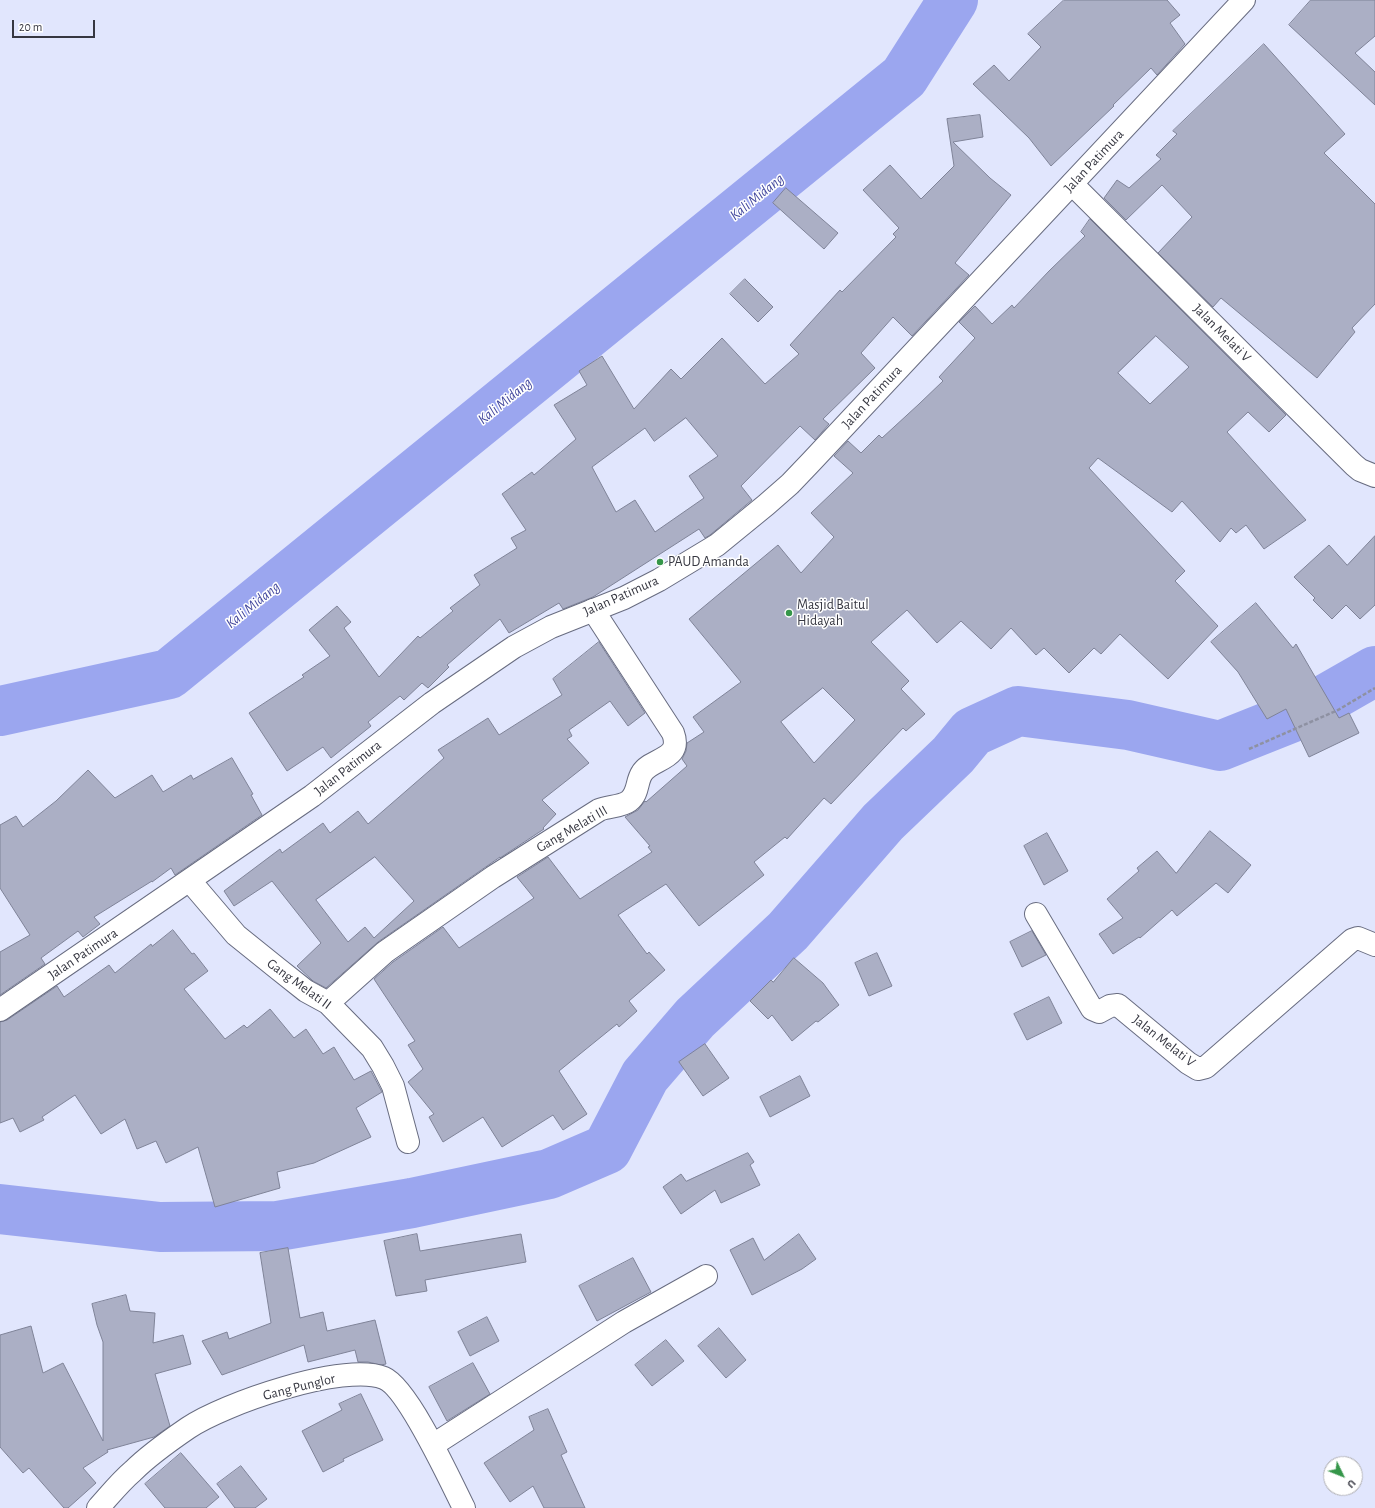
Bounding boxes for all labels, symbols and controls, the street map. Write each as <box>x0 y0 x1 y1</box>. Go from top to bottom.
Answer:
scale bar <box>14 12 97 38</box>
text: 20 m <box>19 21 42 33</box>
street label: Jalan Patimura <box>1061 126 1127 196</box>
water label: Kali Midang <box>726 170 788 224</box>
street label: Jalan Melati V <box>1190 301 1254 365</box>
street label: Jalan Patimura <box>839 362 905 432</box>
water label: Kali Midang <box>474 374 536 428</box>
place label: PAUD Amanda <box>668 554 749 570</box>
marker: PAUD Amanda <box>655 557 665 567</box>
street label: Jalan Patimura <box>581 572 661 620</box>
water label: Kali Midang <box>222 578 284 632</box>
place label: Masjid Baitul Hidayah <box>797 597 869 630</box>
marker: Masjid Baitul Hidayah <box>784 608 794 618</box>
street label: Jalan Patimura <box>311 737 385 799</box>
street label: Gang Melati III <box>533 802 611 856</box>
street label: Jalan Patimura <box>45 925 121 983</box>
street label: Gang Melati II <box>263 955 335 1013</box>
street label: Jalan Melati V <box>1129 1011 1199 1071</box>
street label: Gang Punglor <box>261 1370 337 1404</box>
north arrow <box>1323 1456 1363 1496</box>
text: U <box>1345 1478 1358 1490</box>

